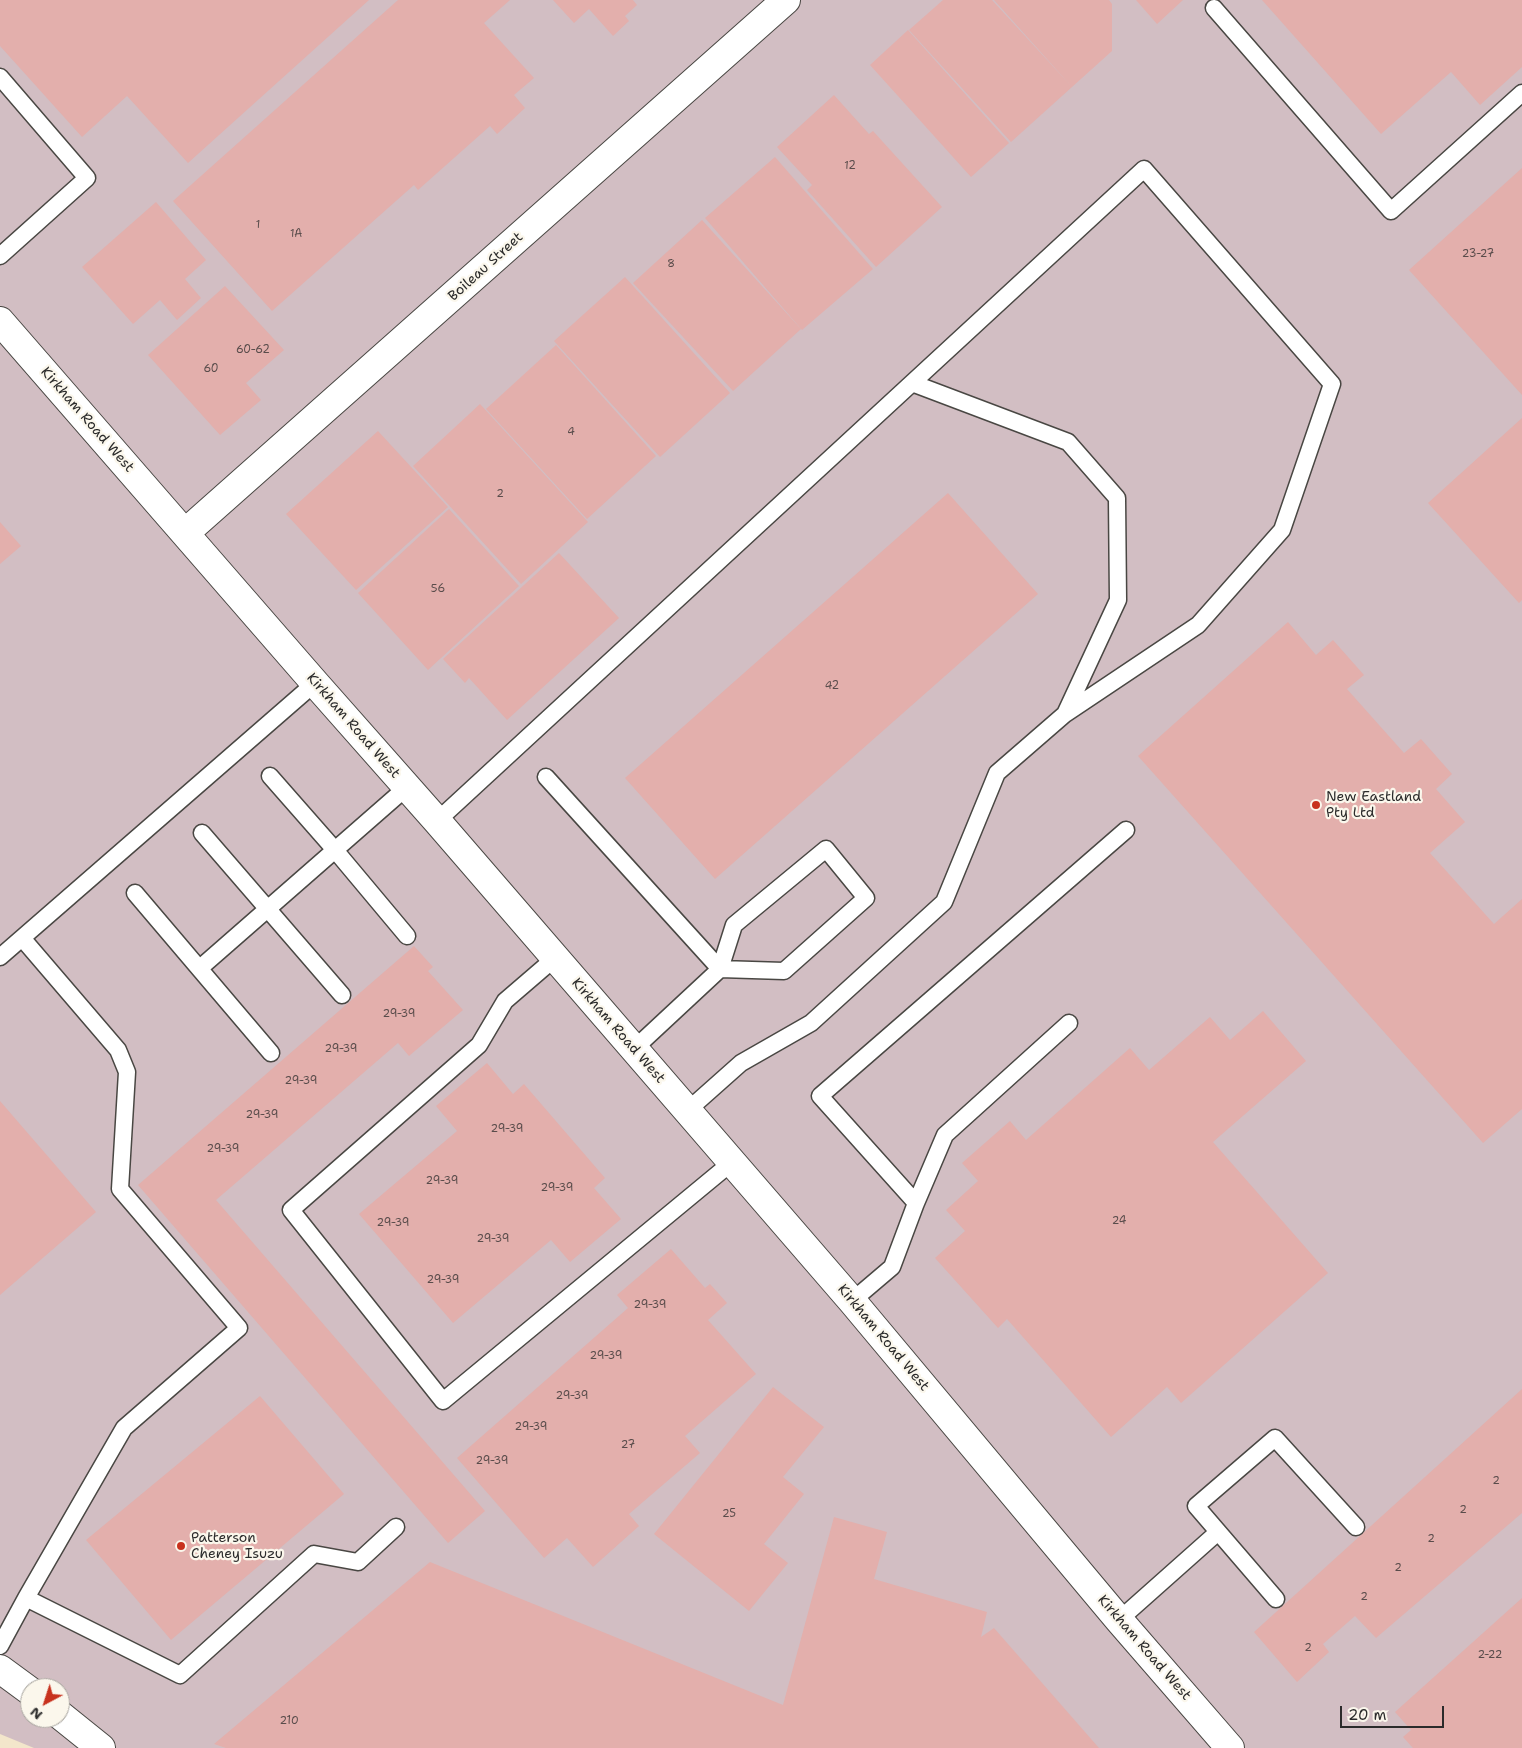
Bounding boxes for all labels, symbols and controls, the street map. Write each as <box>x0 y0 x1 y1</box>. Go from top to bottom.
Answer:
house number: 12 <box>844 159 856 173</box>
house number: 1 <box>256 218 260 232</box>
house number: 1A <box>290 227 302 241</box>
street label: Boileau Street <box>445 229 527 305</box>
house number: 23-27 <box>1462 247 1494 261</box>
house number: 8 <box>667 257 675 271</box>
house number: 60-62 <box>236 343 270 357</box>
house number: 60 <box>203 362 219 376</box>
street label: Kirkham Road West <box>37 364 137 476</box>
house number: 4 <box>567 425 575 439</box>
house number: 2 <box>496 487 504 501</box>
house number: 56 <box>431 582 445 596</box>
street label: Kirkham Road West <box>303 670 403 782</box>
house number: 42 <box>825 679 839 693</box>
place label: New Eastland Pty Ltd <box>1326 789 1421 822</box>
marker: New Eastland Pty Ltd <box>1310 799 1322 811</box>
street label: Kirkham Road West <box>568 975 668 1087</box>
house number: 29-39 <box>383 1007 415 1021</box>
house number: 29-39 <box>325 1042 357 1056</box>
house number: 29-39 <box>285 1074 317 1088</box>
house number: 29-39 <box>246 1108 278 1122</box>
house number: 29-39 <box>491 1122 523 1136</box>
house number: 29-39 <box>207 1142 239 1156</box>
house number: 29-39 <box>426 1174 458 1188</box>
house number: 29-39 <box>541 1181 573 1195</box>
house number: 24 <box>1112 1214 1126 1228</box>
house number: 29-39 <box>377 1216 409 1230</box>
house number: 29-39 <box>477 1232 509 1246</box>
house number: 29-39 <box>427 1273 459 1287</box>
street label: Kirkham Road West <box>834 1281 932 1395</box>
house number: 29-39 <box>634 1298 666 1312</box>
house number: 29-39 <box>590 1349 622 1363</box>
house number: 29-39 <box>556 1389 588 1403</box>
house number: 29-39 <box>515 1420 547 1434</box>
house number: 27 <box>621 1438 635 1452</box>
house number: 29-39 <box>476 1454 508 1468</box>
house number: 2 <box>1492 1474 1500 1488</box>
house number: 2 <box>1459 1503 1467 1517</box>
house number: 25 <box>722 1507 736 1521</box>
place label: Patterson Cheney Isuzu <box>191 1530 283 1562</box>
house number: 2 <box>1427 1532 1435 1546</box>
marker: Patterson Cheney Isuzu <box>175 1540 187 1552</box>
house number: 2 <box>1394 1561 1402 1575</box>
house number: 2 <box>1360 1590 1368 1604</box>
street label: Kirkham Road West <box>1094 1592 1194 1704</box>
house number: 2 <box>1304 1641 1312 1655</box>
house number: 2-22 <box>1477 1648 1503 1662</box>
north arrow <box>20 1678 70 1728</box>
scale bar <box>1342 1696 1446 1728</box>
text: N <box>26 1703 46 1724</box>
text: 20 m <box>1348 1705 1387 1725</box>
house number: 210 <box>279 1714 299 1728</box>

